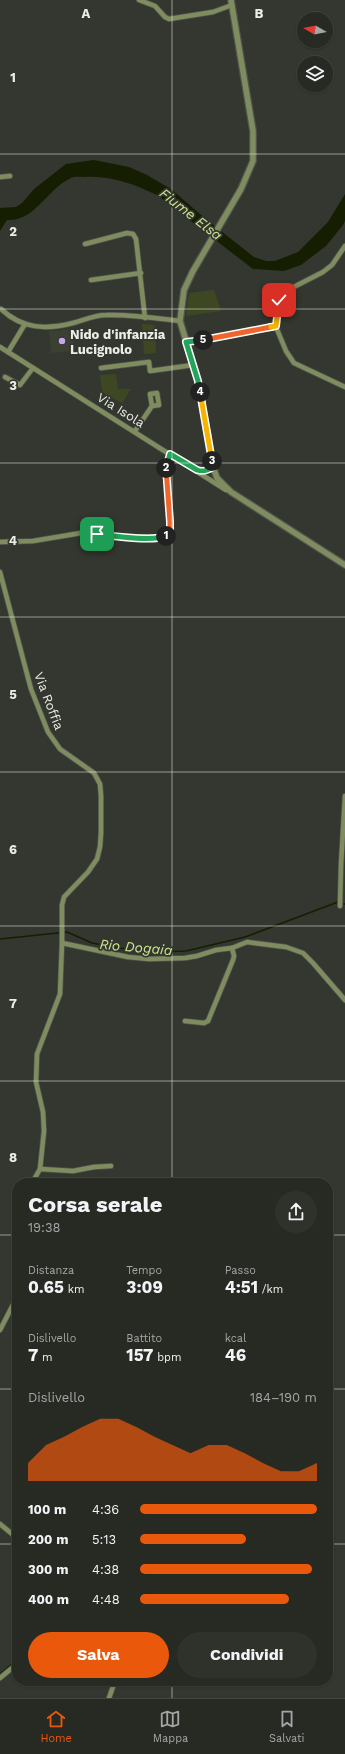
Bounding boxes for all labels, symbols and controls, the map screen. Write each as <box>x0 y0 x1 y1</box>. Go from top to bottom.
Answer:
text: A <box>82 6 91 21</box>
text: B <box>255 6 264 21</box>
north arrow <box>297 12 333 48</box>
map controls <box>297 12 333 92</box>
button: layers <box>297 56 333 92</box>
text: 1 <box>10 70 16 85</box>
water label: Fiume Elsa <box>157 185 226 243</box>
text: 2 <box>9 224 17 239</box>
pin <box>262 283 296 317</box>
icon: check <box>268 289 290 311</box>
place label: Nido d'infanzia Lucignolo <box>70 327 166 357</box>
pin: 5 <box>193 330 213 350</box>
text: 5 <box>200 333 206 346</box>
marker: Nido d'infanzia Lucignolo <box>57 336 67 346</box>
text: 3 <box>9 378 17 393</box>
pin: 4 <box>190 382 210 402</box>
text: 4 <box>196 385 204 398</box>
street label: Via Isola <box>95 390 148 431</box>
pin: 3 <box>202 451 222 471</box>
text: 3 <box>209 454 215 467</box>
pin: 2 <box>156 458 176 478</box>
text: 2 <box>163 461 169 474</box>
pin <box>80 517 114 551</box>
icon: arrive <box>86 523 108 545</box>
pin: 1 <box>156 526 176 546</box>
text: 1 <box>164 529 168 542</box>
text: 4 <box>9 533 18 548</box>
street label: Via Roffia <box>31 670 67 733</box>
text: 5 <box>9 687 17 702</box>
text: 6 <box>9 842 17 857</box>
water label: Rio Dogaia <box>99 936 174 958</box>
text: 7 <box>9 996 17 1011</box>
text: 8 <box>9 1150 17 1165</box>
button: share <box>275 1191 317 1233</box>
text: Corsa serale <box>28 1192 162 1217</box>
text: 19:38 <box>28 1220 61 1235</box>
text: Distanza <box>28 1264 74 1277</box>
text: Tempo <box>126 1264 162 1277</box>
text: Passo <box>225 1264 256 1277</box>
text: 0.65 <box>28 1277 64 1297</box>
text: 3:09 <box>126 1277 163 1297</box>
text: 4:51 <box>225 1277 258 1297</box>
text: km <box>64 1283 84 1296</box>
text: /km <box>258 1283 283 1296</box>
text: Dislivello <box>28 1332 76 1345</box>
text: Battito <box>126 1332 162 1345</box>
text: kcal <box>225 1332 246 1345</box>
text: 7 <box>28 1345 38 1365</box>
text: 157 <box>126 1345 153 1365</box>
text: 46 <box>225 1345 246 1365</box>
text: m <box>38 1351 53 1364</box>
text: bpm <box>153 1351 181 1364</box>
text: Dislivello <box>28 1390 85 1405</box>
text: 184–190 m <box>250 1390 317 1405</box>
text: 100 m <box>28 1502 66 1517</box>
text: 4:36 <box>92 1502 119 1517</box>
text: 200 m <box>28 1532 68 1547</box>
text: 5:13 <box>92 1532 116 1547</box>
text: 300 m <box>28 1562 68 1577</box>
text: 4:38 <box>92 1562 119 1577</box>
text: 400 m <box>28 1592 69 1607</box>
text: 4:48 <box>92 1592 120 1607</box>
button: Salva <box>28 1632 169 1678</box>
button: Condividi <box>177 1632 317 1678</box>
tab: Home <box>40 1708 72 1745</box>
tab: Mappa <box>153 1708 188 1745</box>
tab: Salvati <box>269 1708 305 1745</box>

